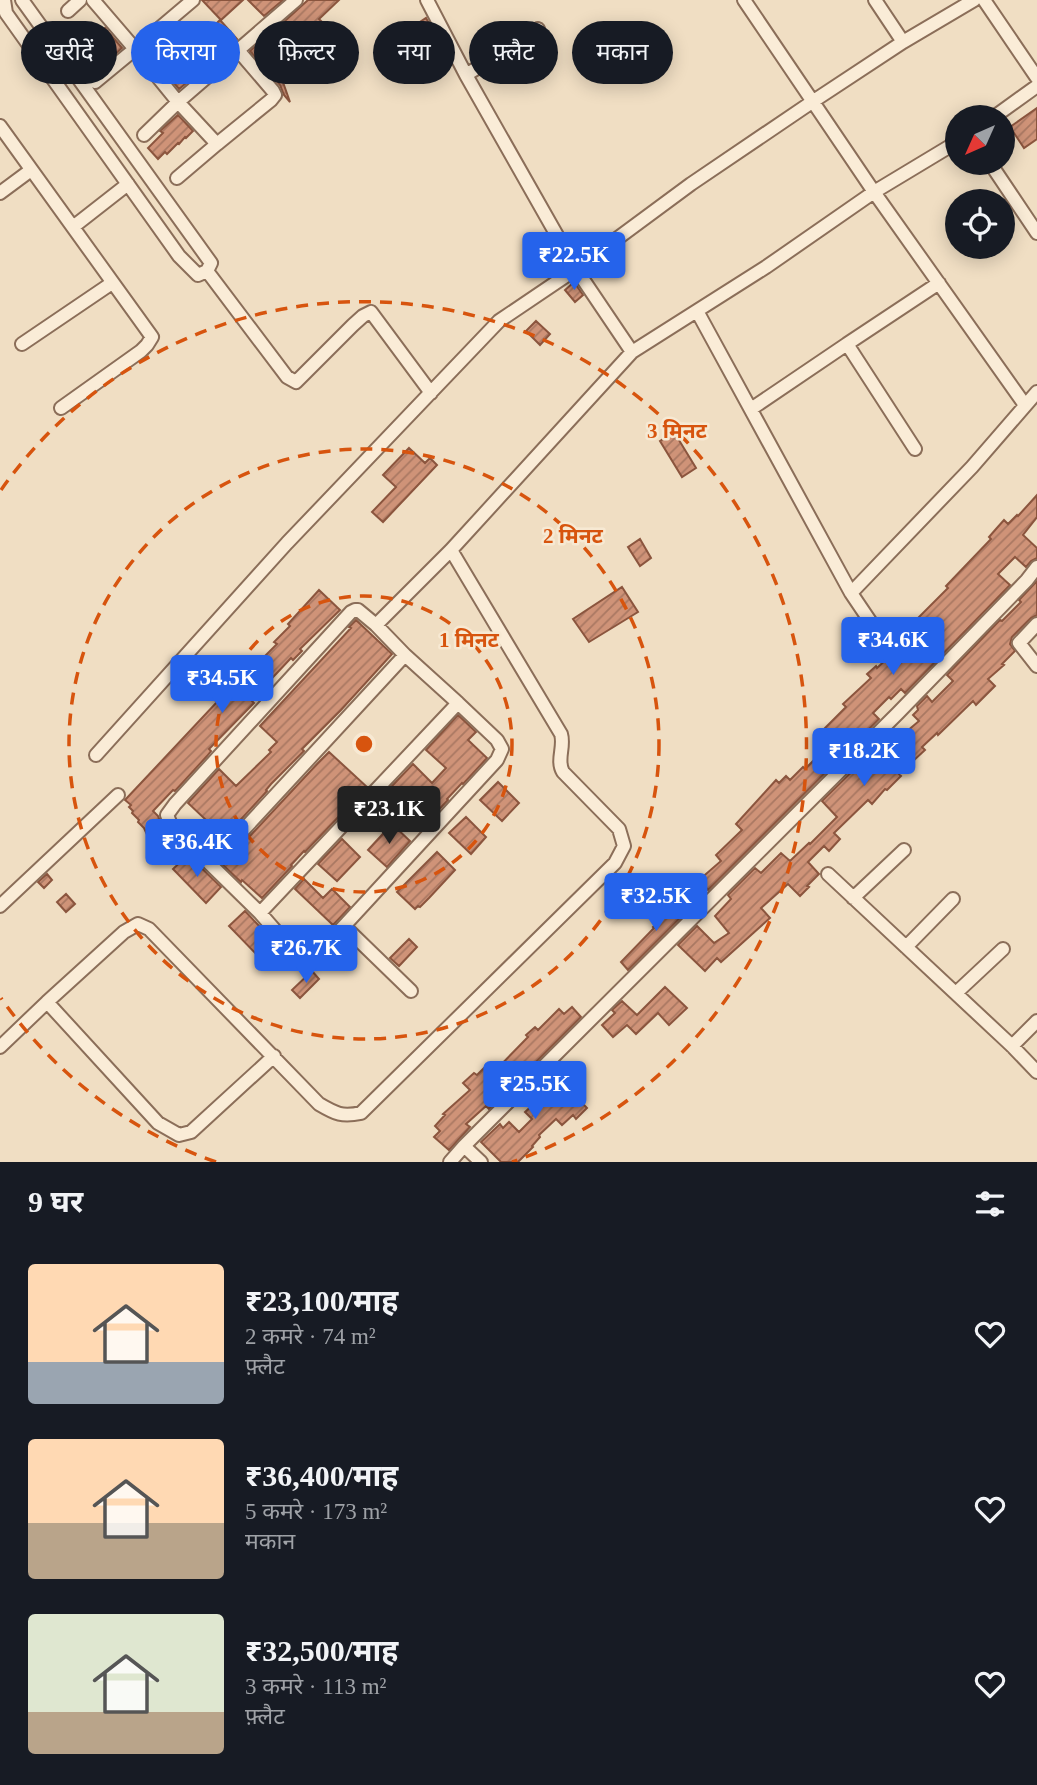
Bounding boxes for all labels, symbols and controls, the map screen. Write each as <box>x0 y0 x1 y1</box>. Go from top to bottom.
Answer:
chip: खरीदें <box>21 21 117 84</box>
chip: किराया <box>131 21 240 84</box>
chip: फ़िल्टर <box>254 21 359 84</box>
chip: नया <box>373 21 455 84</box>
chip: फ़्लैट <box>469 21 558 84</box>
chip: मकान <box>572 21 673 84</box>
north arrow <box>945 105 1015 175</box>
map controls <box>945 105 1015 259</box>
button: locate <box>945 189 1015 259</box>
pin: ₹22.5K <box>517 232 631 292</box>
text: ₹22.5K <box>538 242 610 267</box>
text: 3 मिनट <box>647 419 708 443</box>
text: 2 मिनट <box>543 524 604 548</box>
pin: ₹34.6K <box>836 618 950 677</box>
text: ₹34.6K <box>857 627 929 652</box>
text: 1 मिनट <box>439 628 500 652</box>
pin: ₹34.5K <box>165 656 279 715</box>
text: ₹34.5K <box>186 665 258 690</box>
pin: ₹18.2K <box>807 728 921 788</box>
centre of rings <box>352 732 376 756</box>
text: ₹18.2K <box>828 738 900 763</box>
pin: ₹23.1K <box>332 786 446 846</box>
text: ₹23.1K <box>353 796 425 821</box>
pin: ₹36.4K <box>140 820 254 879</box>
text: ₹36.4K <box>161 829 233 854</box>
pin: ₹32.5K <box>599 874 713 933</box>
text: ₹32.5K <box>620 883 692 908</box>
pin: ₹26.7K <box>249 926 363 985</box>
text: ₹26.7K <box>270 935 342 960</box>
pin: ₹25.5K <box>478 1062 592 1121</box>
text: ₹25.5K <box>499 1071 571 1096</box>
text: 9 घर <box>28 1185 83 1218</box>
icon: filters <box>971 1185 1009 1223</box>
text: ₹23,100/माह <box>245 1284 398 1317</box>
icon: home <box>84 1292 168 1376</box>
icon: heart <box>971 1315 1009 1353</box>
text: 2 कमरे · 74 m² <box>245 1324 376 1349</box>
text: फ़्लैट <box>245 1354 285 1379</box>
text: ₹36,400/माह <box>245 1459 398 1492</box>
icon: home <box>84 1467 168 1551</box>
icon: heart <box>971 1490 1009 1528</box>
text: 5 कमरे · 173 m² <box>245 1499 387 1524</box>
text: मकान <box>245 1529 295 1554</box>
text: ₹32,500/माह <box>245 1634 398 1667</box>
icon: home <box>84 1642 168 1726</box>
icon: heart <box>971 1665 1009 1703</box>
text: 3 कमरे · 113 m² <box>245 1674 386 1699</box>
text: फ़्लैट <box>245 1704 285 1729</box>

